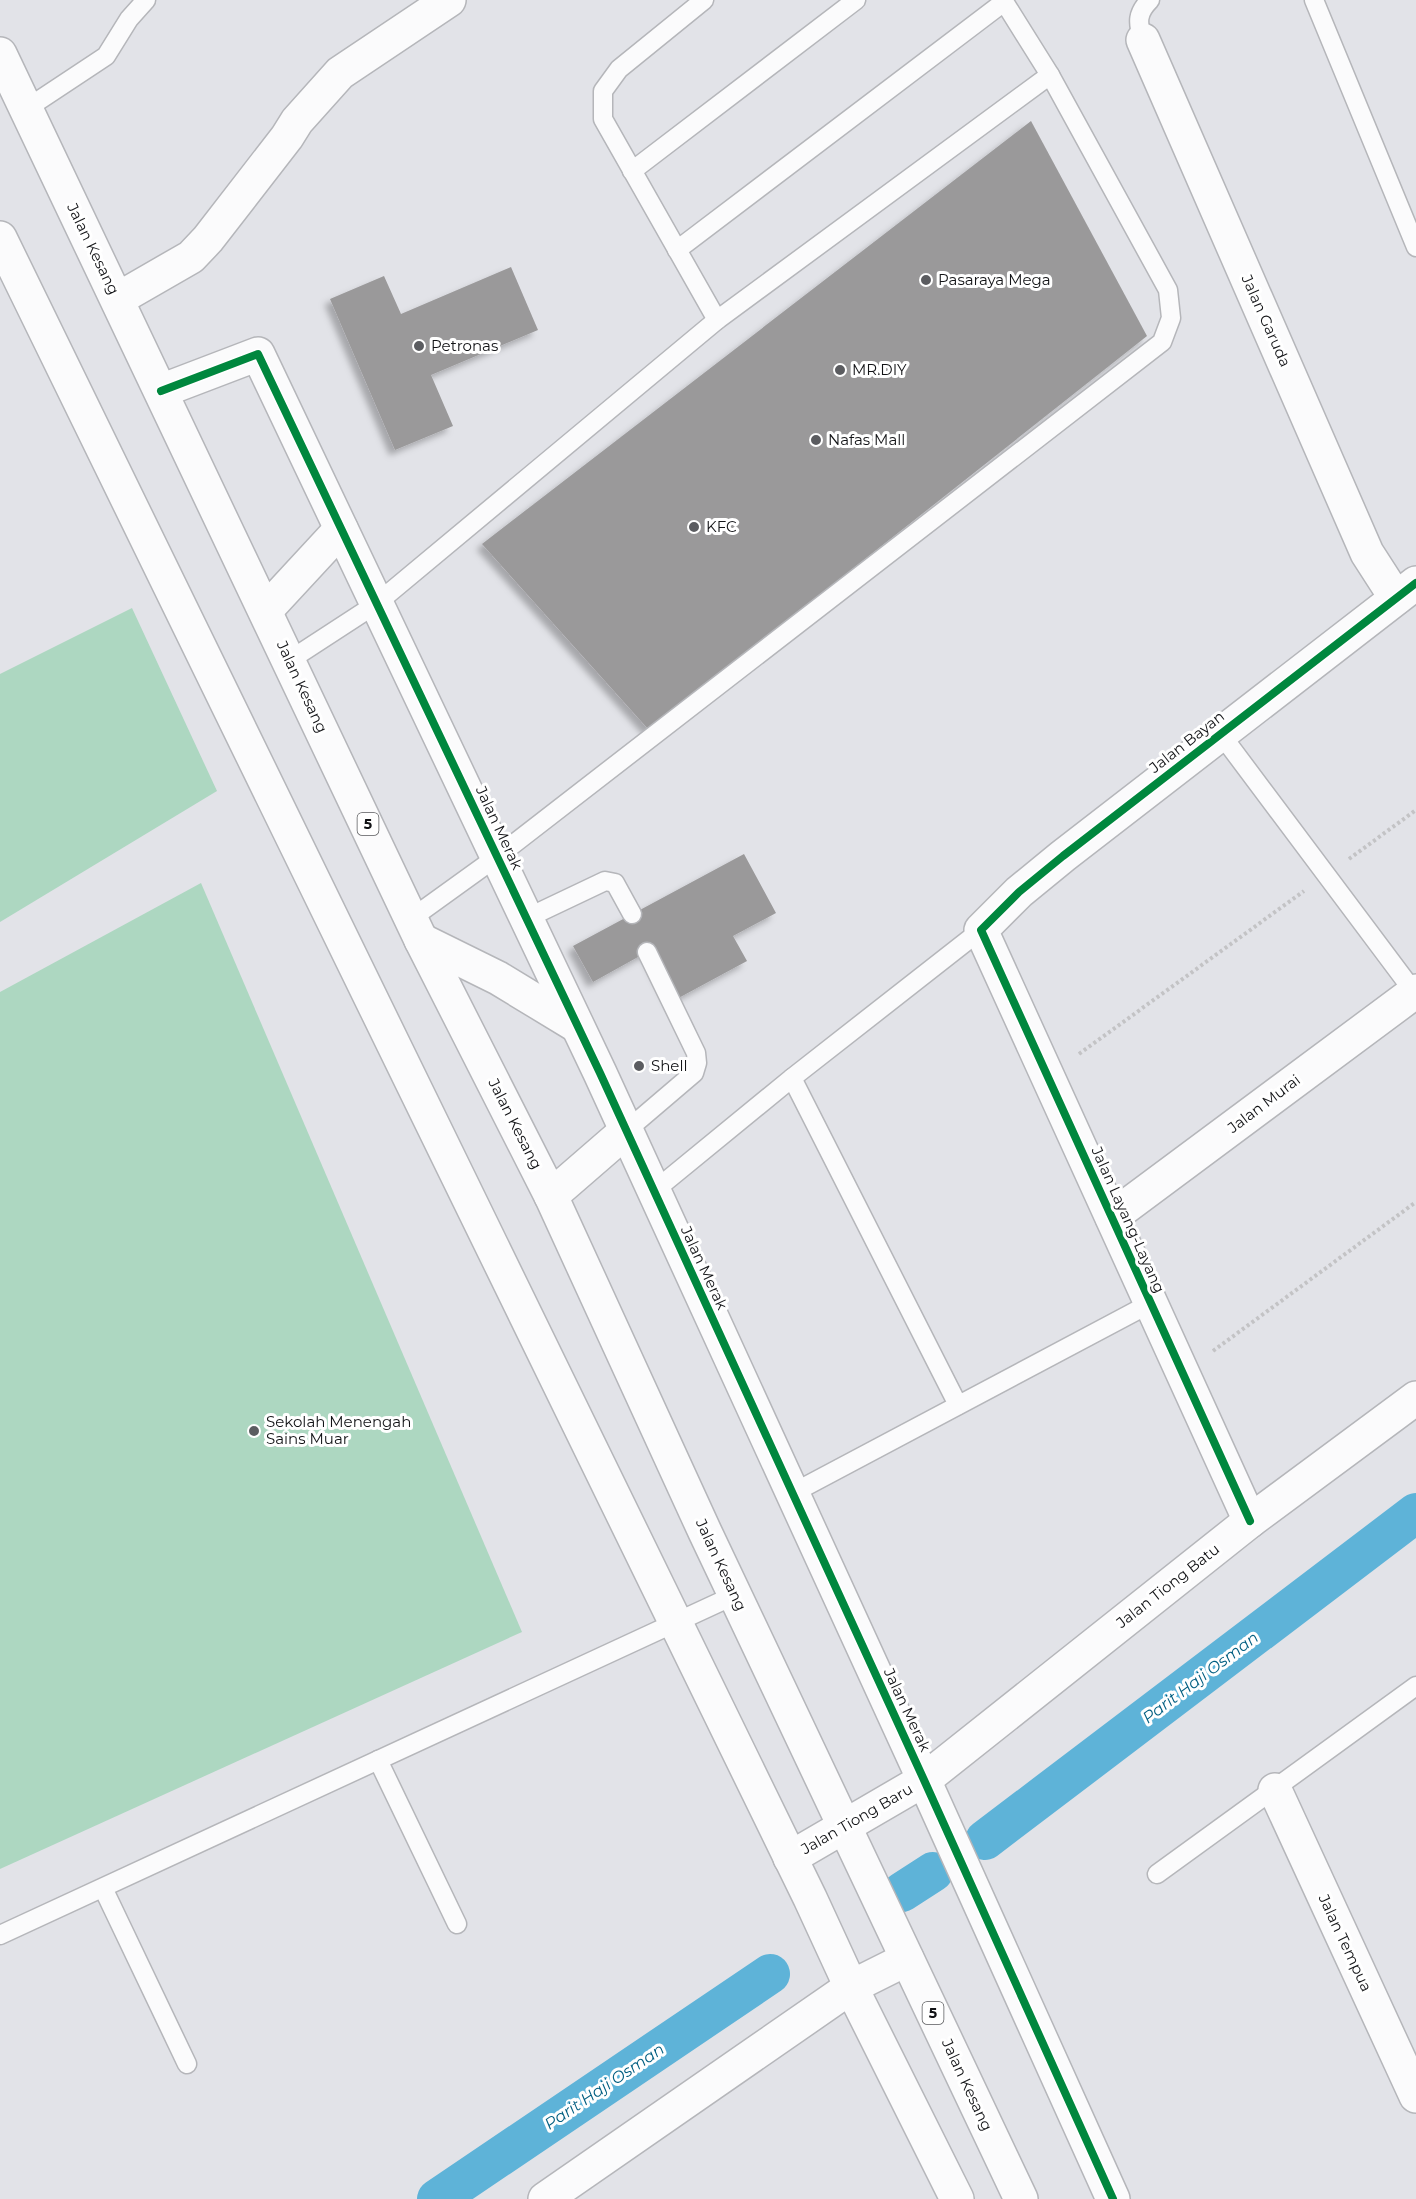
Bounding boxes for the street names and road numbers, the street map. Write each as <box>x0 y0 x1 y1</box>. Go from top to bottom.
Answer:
street label: Jalan Kesang <box>63 199 124 298</box>
street label: Jalan Garuda <box>1237 271 1295 370</box>
street label: Jalan Kesang <box>272 637 332 736</box>
street label: Jalan Bayan <box>1145 706 1228 777</box>
street label: Jalan Merak <box>471 782 527 873</box>
road number: 5 <box>358 813 378 835</box>
street label: Jalan Murai <box>1223 1070 1304 1138</box>
street label: Jalan Kesang <box>484 1074 546 1172</box>
street label: Jalan Layang-Layang <box>1087 1143 1169 1296</box>
street label: Jalan Merak <box>676 1222 732 1313</box>
street label: Jalan Kesang <box>691 1515 751 1614</box>
street label: Jalan Tiong Batu <box>1111 1539 1223 1633</box>
street label: Jalan Merak <box>879 1664 935 1755</box>
street label: Jalan Tiong Baru <box>797 1779 916 1859</box>
street label: Jalan Tempua <box>1314 1890 1376 1994</box>
road number: 5 <box>922 2002 944 2024</box>
street label: Jalan Kesang <box>937 2035 997 2134</box>

